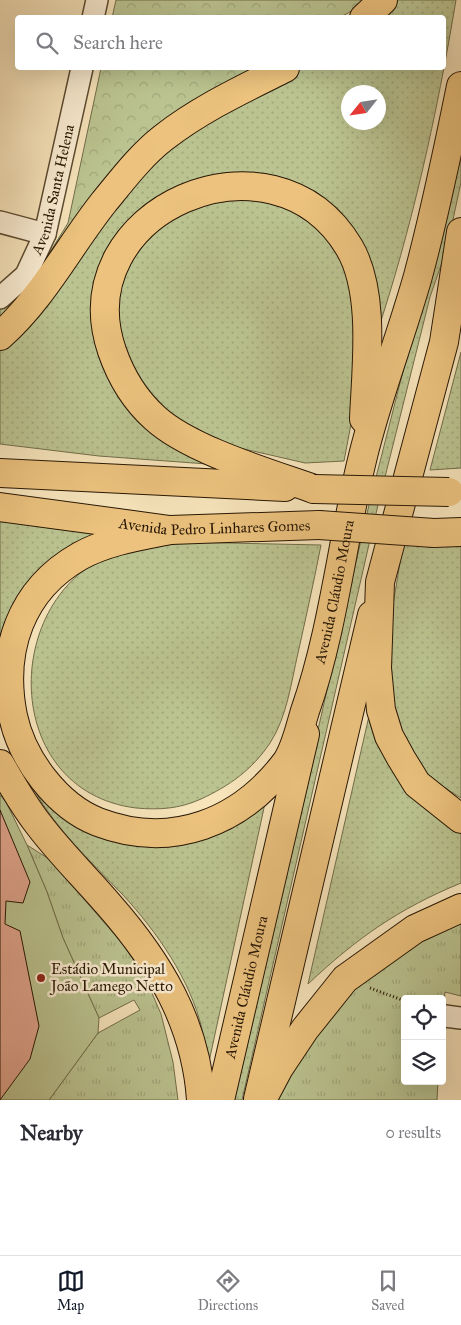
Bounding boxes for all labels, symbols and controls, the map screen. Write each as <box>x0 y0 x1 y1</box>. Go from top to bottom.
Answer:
search box <box>15 15 446 70</box>
icon: search <box>33 29 61 57</box>
text: Search here <box>73 31 163 54</box>
north arrow <box>341 85 386 130</box>
street label: Avenida Santa Helena <box>27 122 78 258</box>
street label: Avenida Pedro Linhares Gomes <box>117 514 311 539</box>
street label: Avenida Cláudio Moura <box>311 518 358 667</box>
street label: Avenida Cláudio Moura <box>221 913 272 1061</box>
place label: Estádio Municipal João Lamego Netto <box>49 960 173 996</box>
marker: Estádio Municipal João Lamego Netto <box>35 972 47 984</box>
map controls <box>401 995 446 1085</box>
button: locate <box>401 995 446 1040</box>
button: layers <box>401 1040 446 1085</box>
text: Nearby <box>20 1120 83 1146</box>
text: 0 results <box>386 1123 441 1142</box>
tab: Map <box>57 1267 85 1314</box>
tab: Directions <box>198 1267 258 1314</box>
tab: Saved <box>371 1267 404 1314</box>

